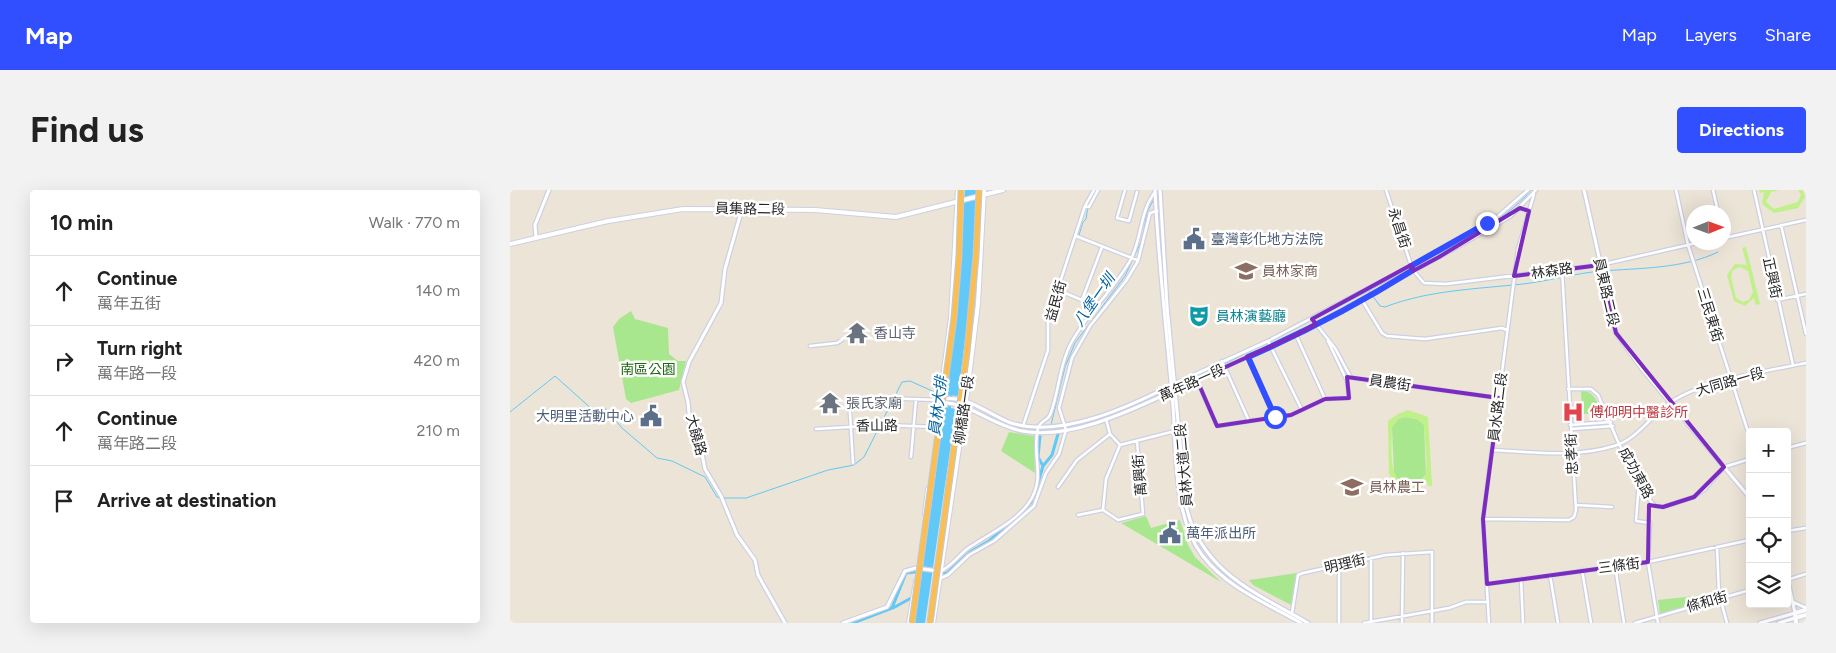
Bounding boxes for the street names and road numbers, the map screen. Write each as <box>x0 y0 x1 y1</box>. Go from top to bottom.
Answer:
street label: 員集路二段 <box>715 200 785 218</box>
street label: 永昌街 <box>1384 205 1414 251</box>
street label: 員東路二段 <box>1590 256 1622 328</box>
street label: 正興街 <box>1759 256 1785 300</box>
street label: 林森路 <box>1530 260 1574 282</box>
street label: 益民街 <box>1042 278 1070 324</box>
street label: 三民東街 <box>1694 286 1726 344</box>
street label: 萬年路一段 <box>1157 361 1227 405</box>
street label: 大同路一段 <box>1694 364 1766 400</box>
street label: 員水路二段 <box>1485 371 1511 443</box>
street label: 員農街 <box>1368 372 1412 394</box>
street label: 柳橋路一段 <box>951 374 977 446</box>
street label: 大饒路 <box>682 413 710 457</box>
street label: 香山路 <box>856 417 898 435</box>
street label: 員林大道二段 <box>1172 422 1196 508</box>
street label: 忠孝街 <box>1562 433 1582 475</box>
street label: 成功東路 <box>1615 444 1657 502</box>
street label: 萬興街 <box>1130 453 1150 497</box>
street label: 明理街 <box>1323 551 1367 577</box>
street label: 三條街 <box>1597 555 1641 577</box>
street label: 條和街 <box>1684 588 1730 616</box>

